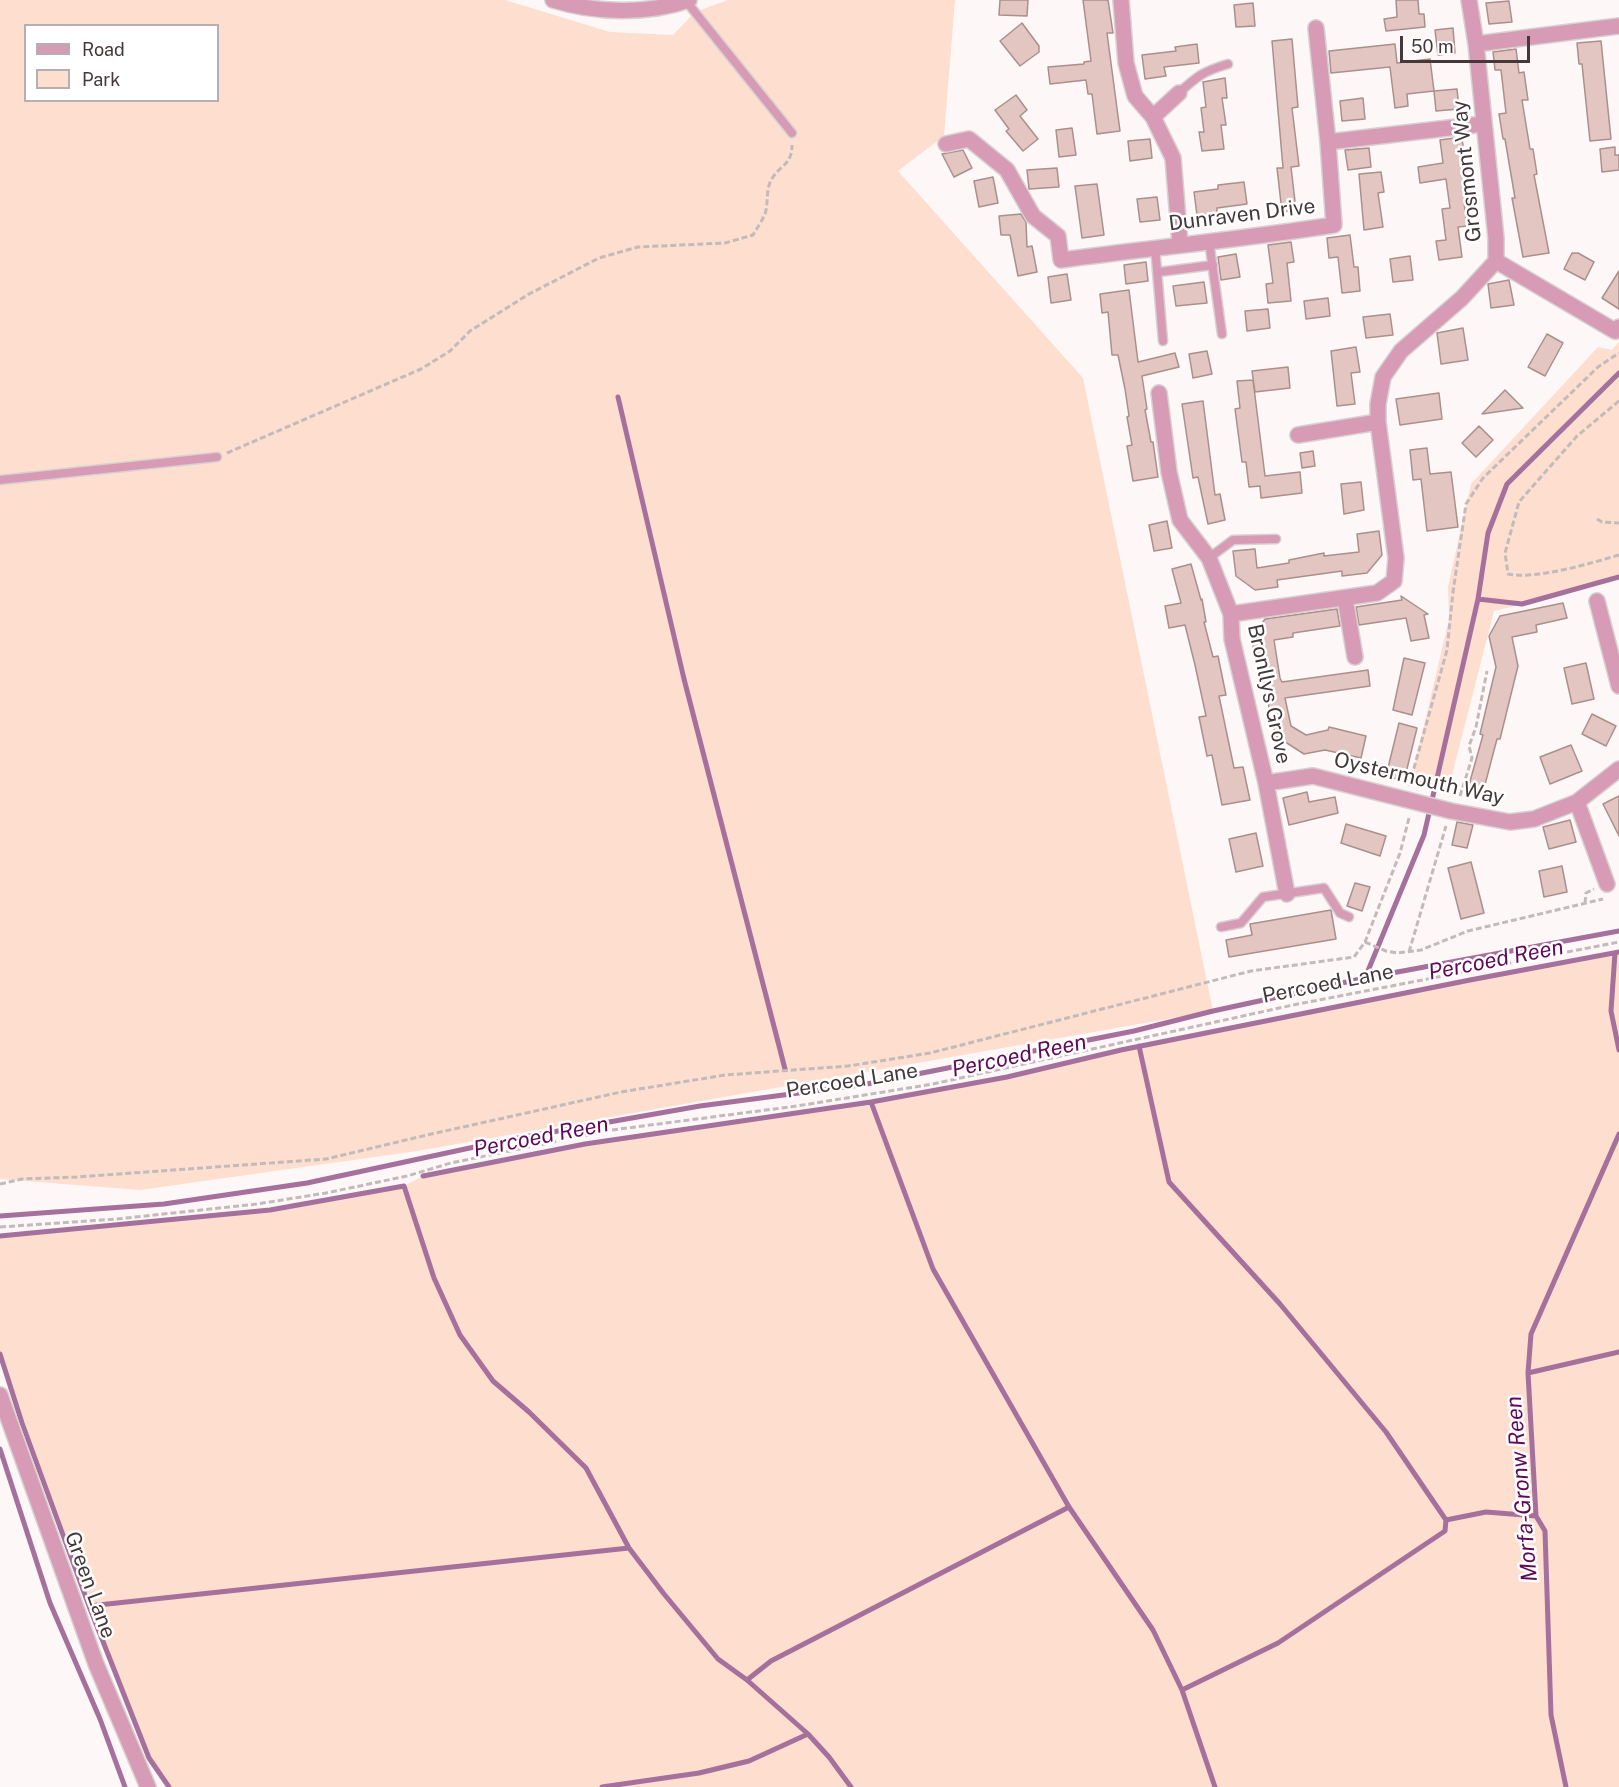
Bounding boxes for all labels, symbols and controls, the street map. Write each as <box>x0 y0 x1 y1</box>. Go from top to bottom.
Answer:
legend <box>24 24 219 102</box>
scale bar <box>1403 24 1534 62</box>
text: 50 m <box>1411 36 1454 57</box>
text: Road <box>82 39 125 60</box>
text: Park <box>82 69 120 90</box>
street label: Grosmont Way <box>1447 99 1487 243</box>
street label: Dunraven Drive <box>1167 193 1317 237</box>
street label: Bronllys Grove <box>1242 622 1296 766</box>
street label: Oystermouth Way <box>1331 747 1507 811</box>
water label: Percoed Reen <box>1426 934 1566 986</box>
street label: Percoed Lane <box>1260 959 1396 1009</box>
water label: Percoed Reen <box>949 1029 1089 1083</box>
street label: Percoed Lane <box>784 1058 920 1104</box>
water label: Percoed Reen <box>471 1111 611 1163</box>
water label: Morfa-Gronw Reen <box>1501 1395 1543 1583</box>
street label: Green Lane <box>59 1528 121 1642</box>

